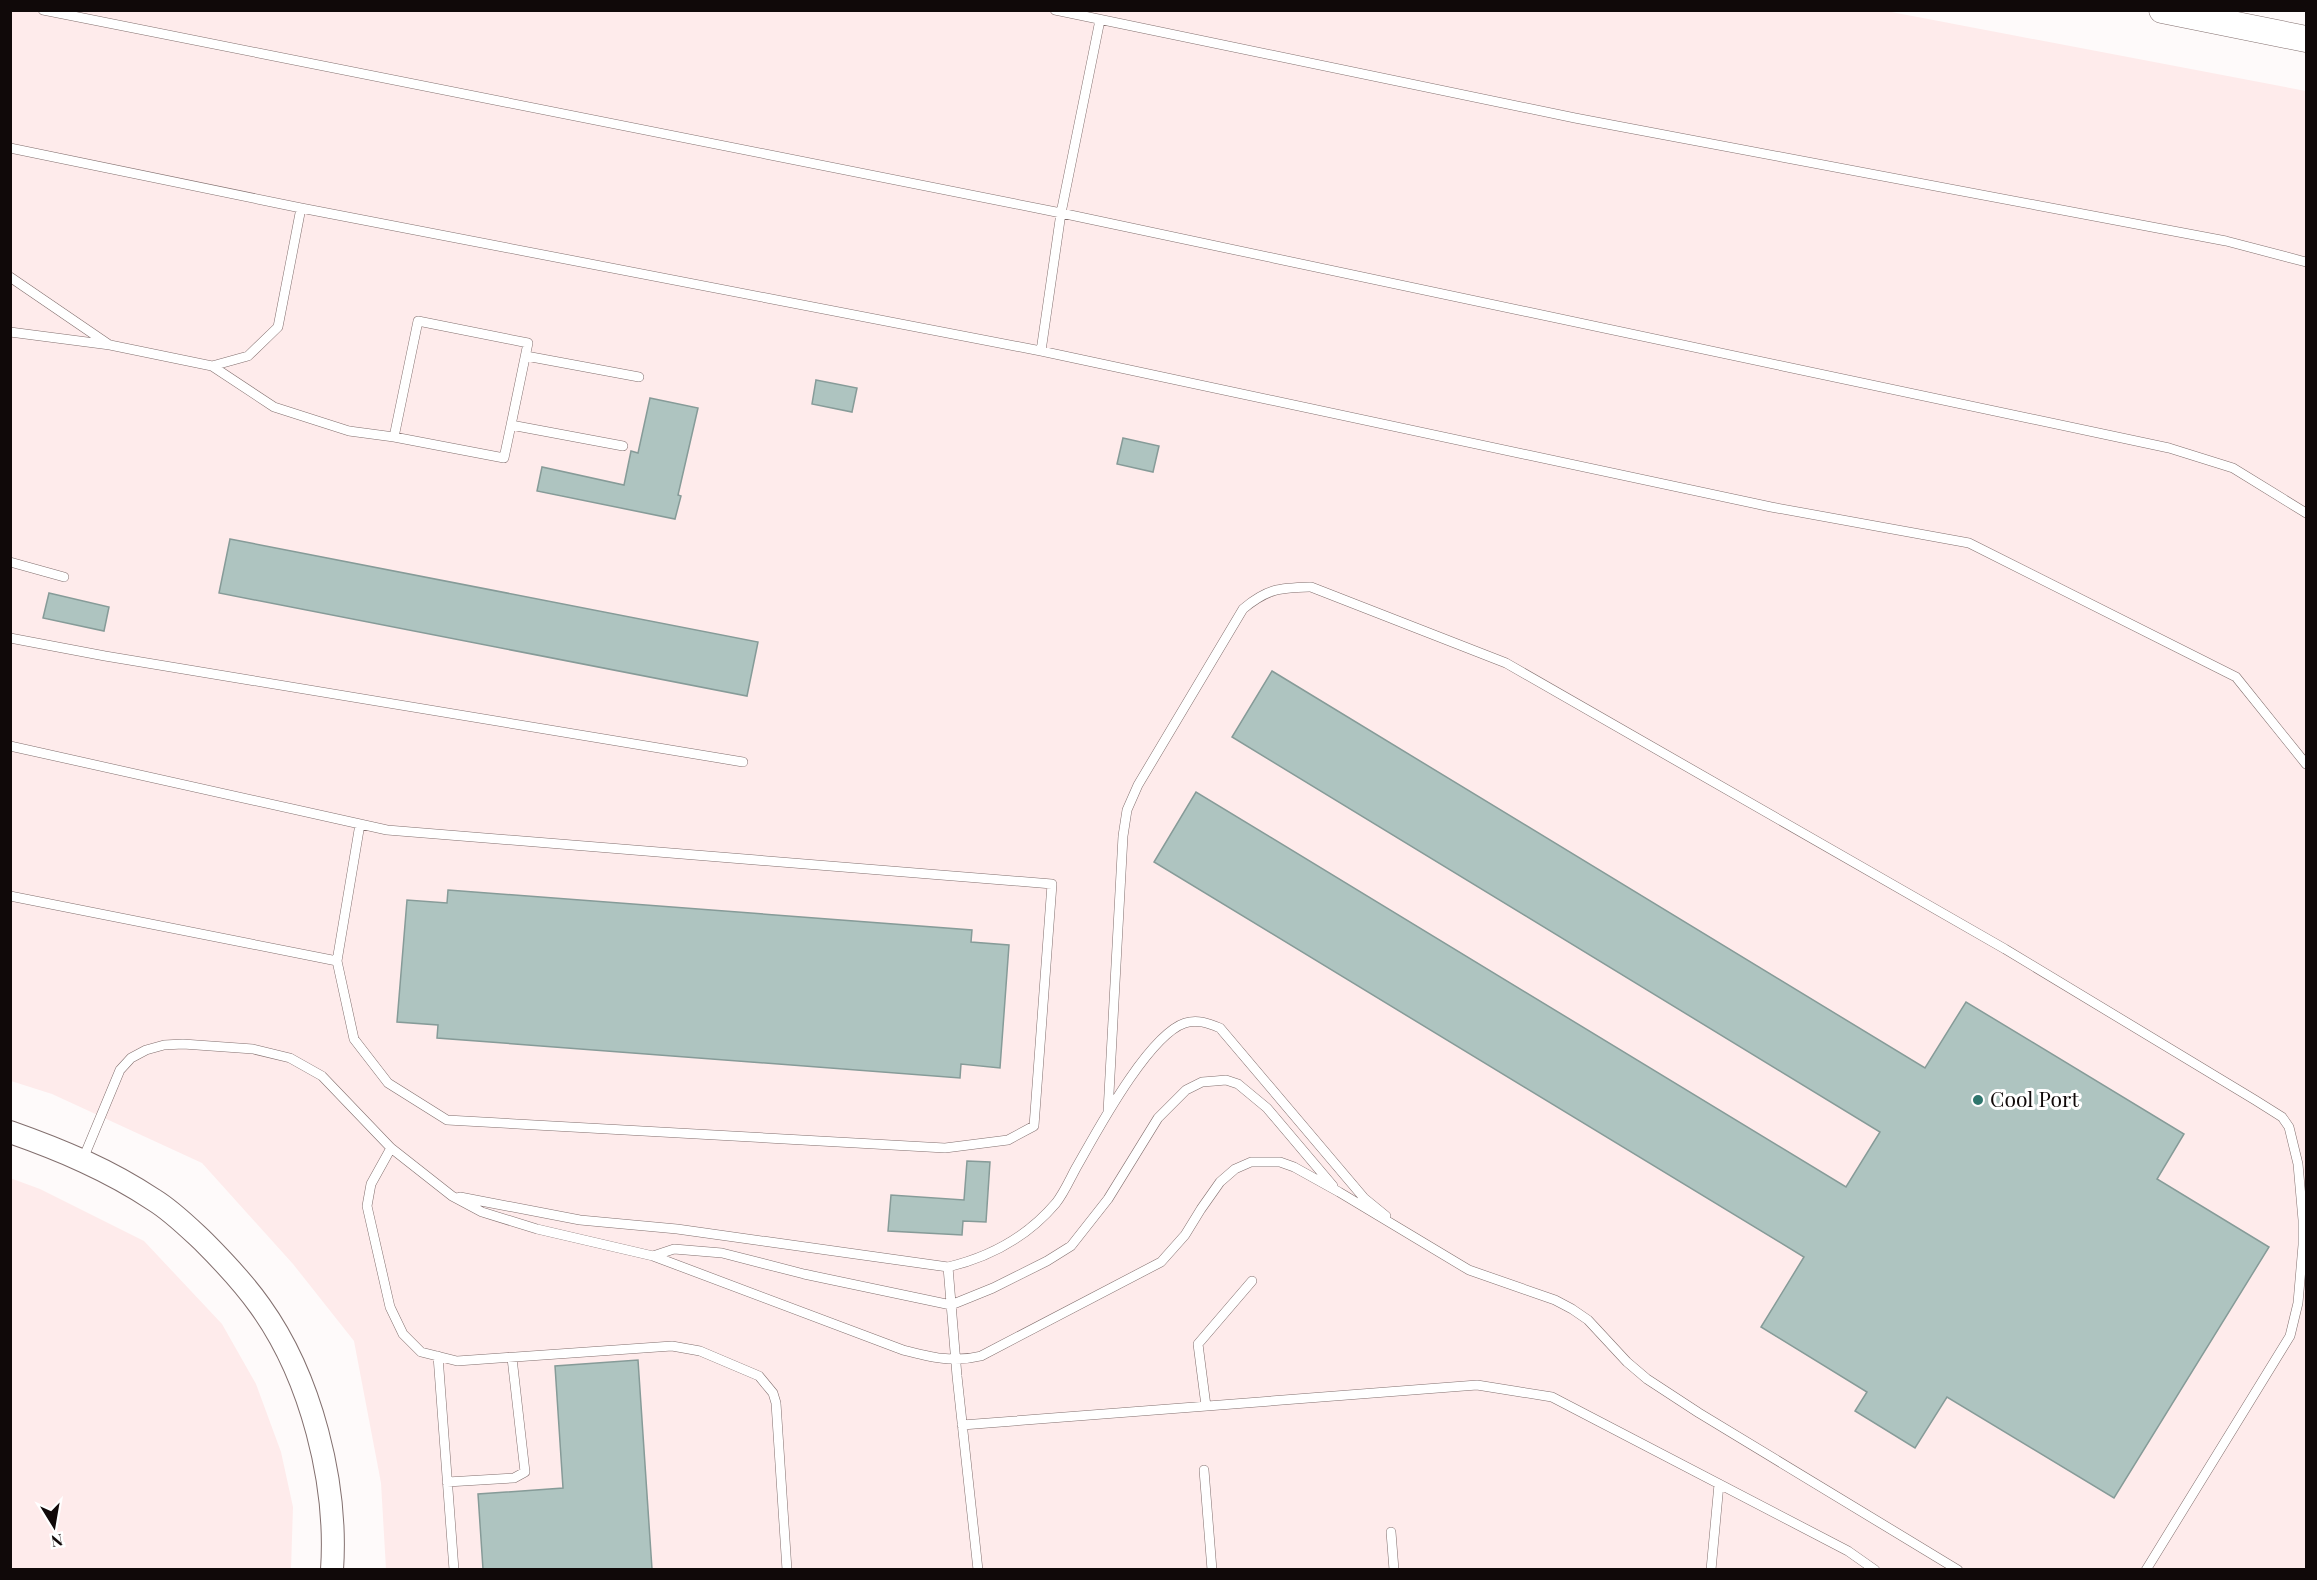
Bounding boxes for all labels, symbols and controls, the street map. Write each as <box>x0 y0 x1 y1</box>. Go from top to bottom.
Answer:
place label: Cool Port <box>1990 1084 2079 1112</box>
marker: Cool Port <box>1971 1093 1985 1107</box>
north arrow <box>24 1496 84 1556</box>
text: N <box>49 1530 65 1553</box>

